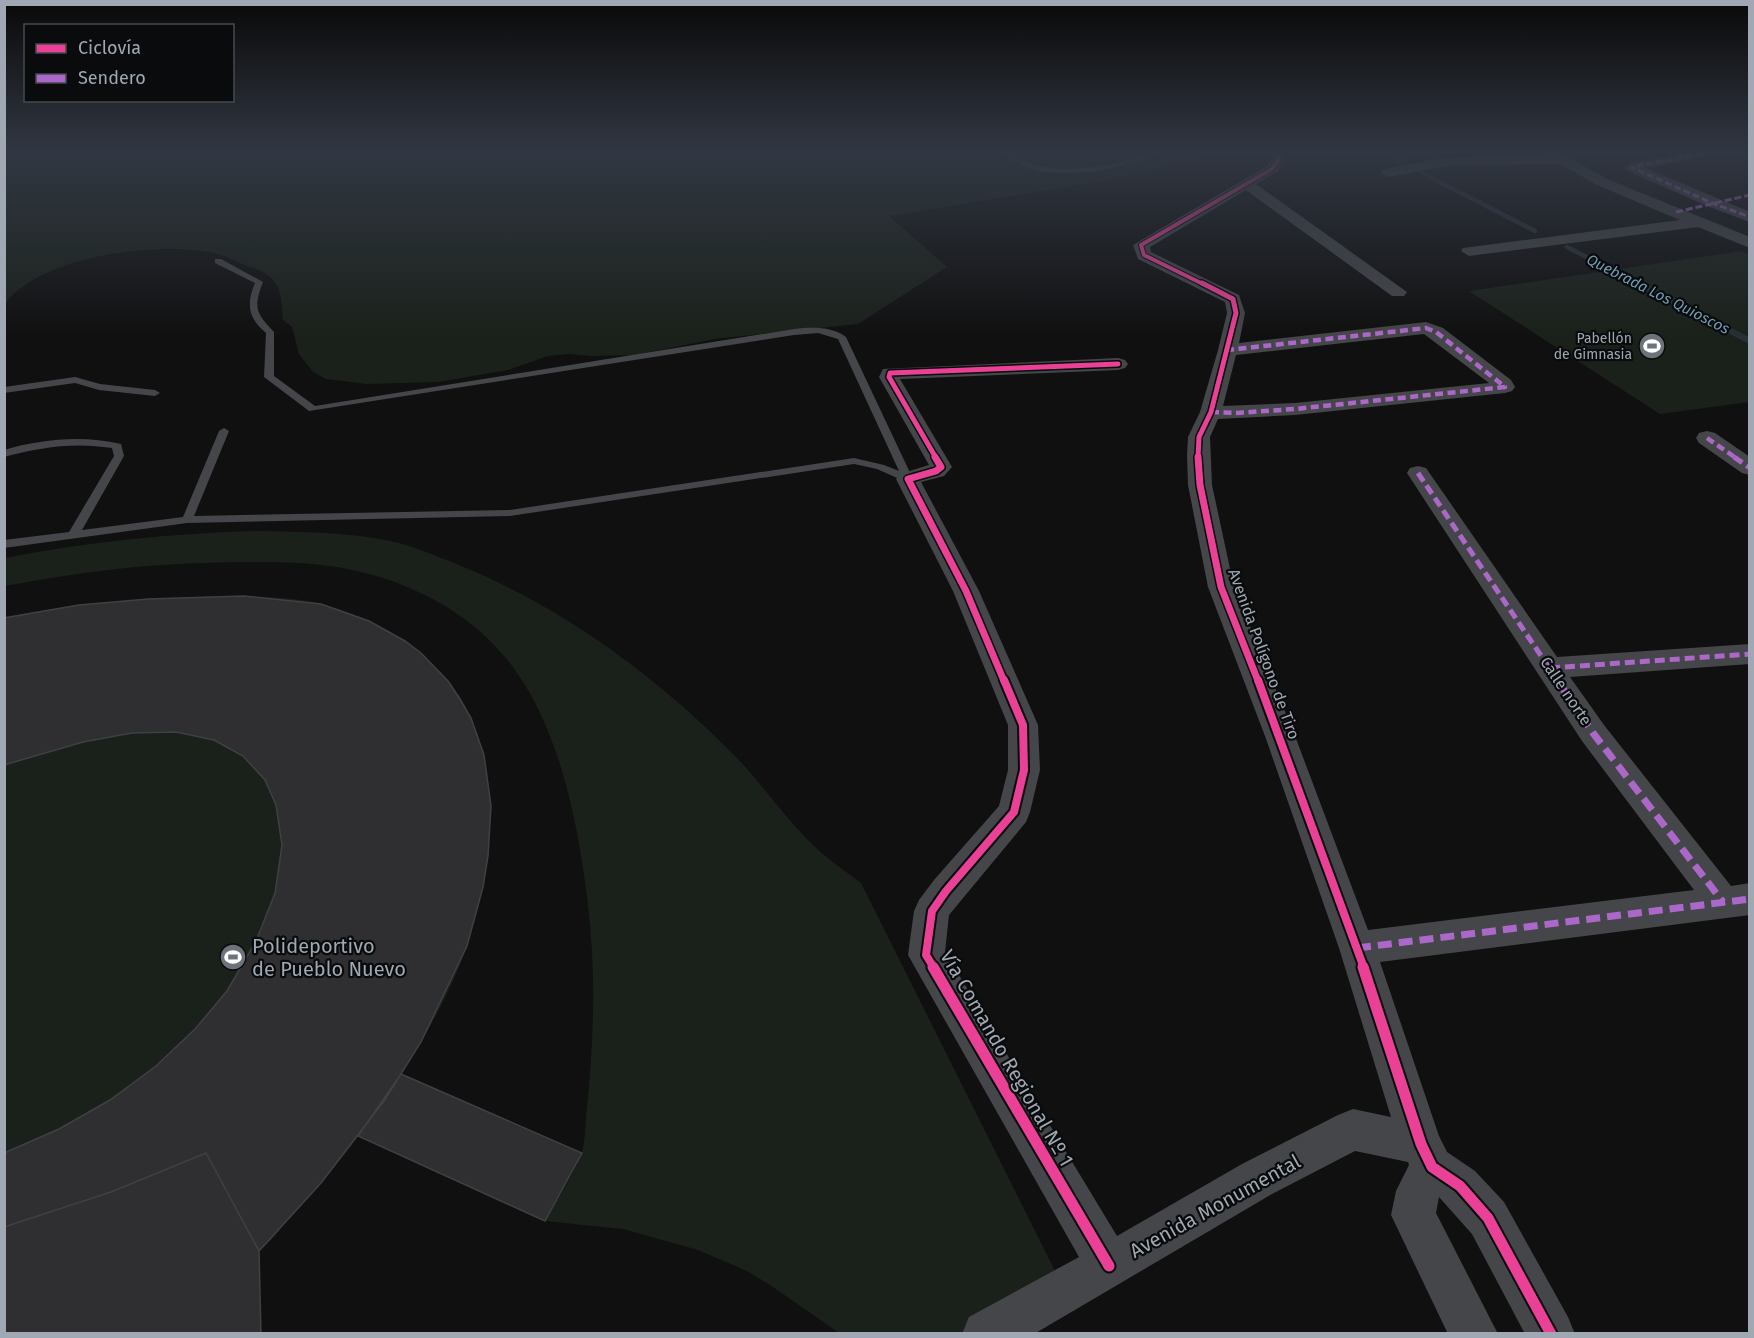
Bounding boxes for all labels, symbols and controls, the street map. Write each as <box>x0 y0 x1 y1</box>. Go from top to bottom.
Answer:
legend <box>24 24 234 102</box>
text: Ciclovía <box>78 37 141 59</box>
text: Sendero <box>78 67 146 89</box>
water label: Quebrada Los Quioscos <box>1584 250 1732 338</box>
place label: Pabellón de Gimnasia <box>1554 330 1632 363</box>
sports icon: Pabellón de Gimnasia <box>1637 331 1667 361</box>
street label: Avenida Polígono de Tiro <box>1224 566 1304 742</box>
street label: Calle norte <box>1536 653 1596 729</box>
place label: Polideportivo de Pueblo Nuevo <box>252 934 406 981</box>
sports icon: Polideportivo de Pueblo Nuevo <box>218 942 248 972</box>
street label: Vía Comando Regional Nº 1 <box>935 946 1079 1170</box>
street label: Avenida Monumental <box>1125 1149 1305 1263</box>

